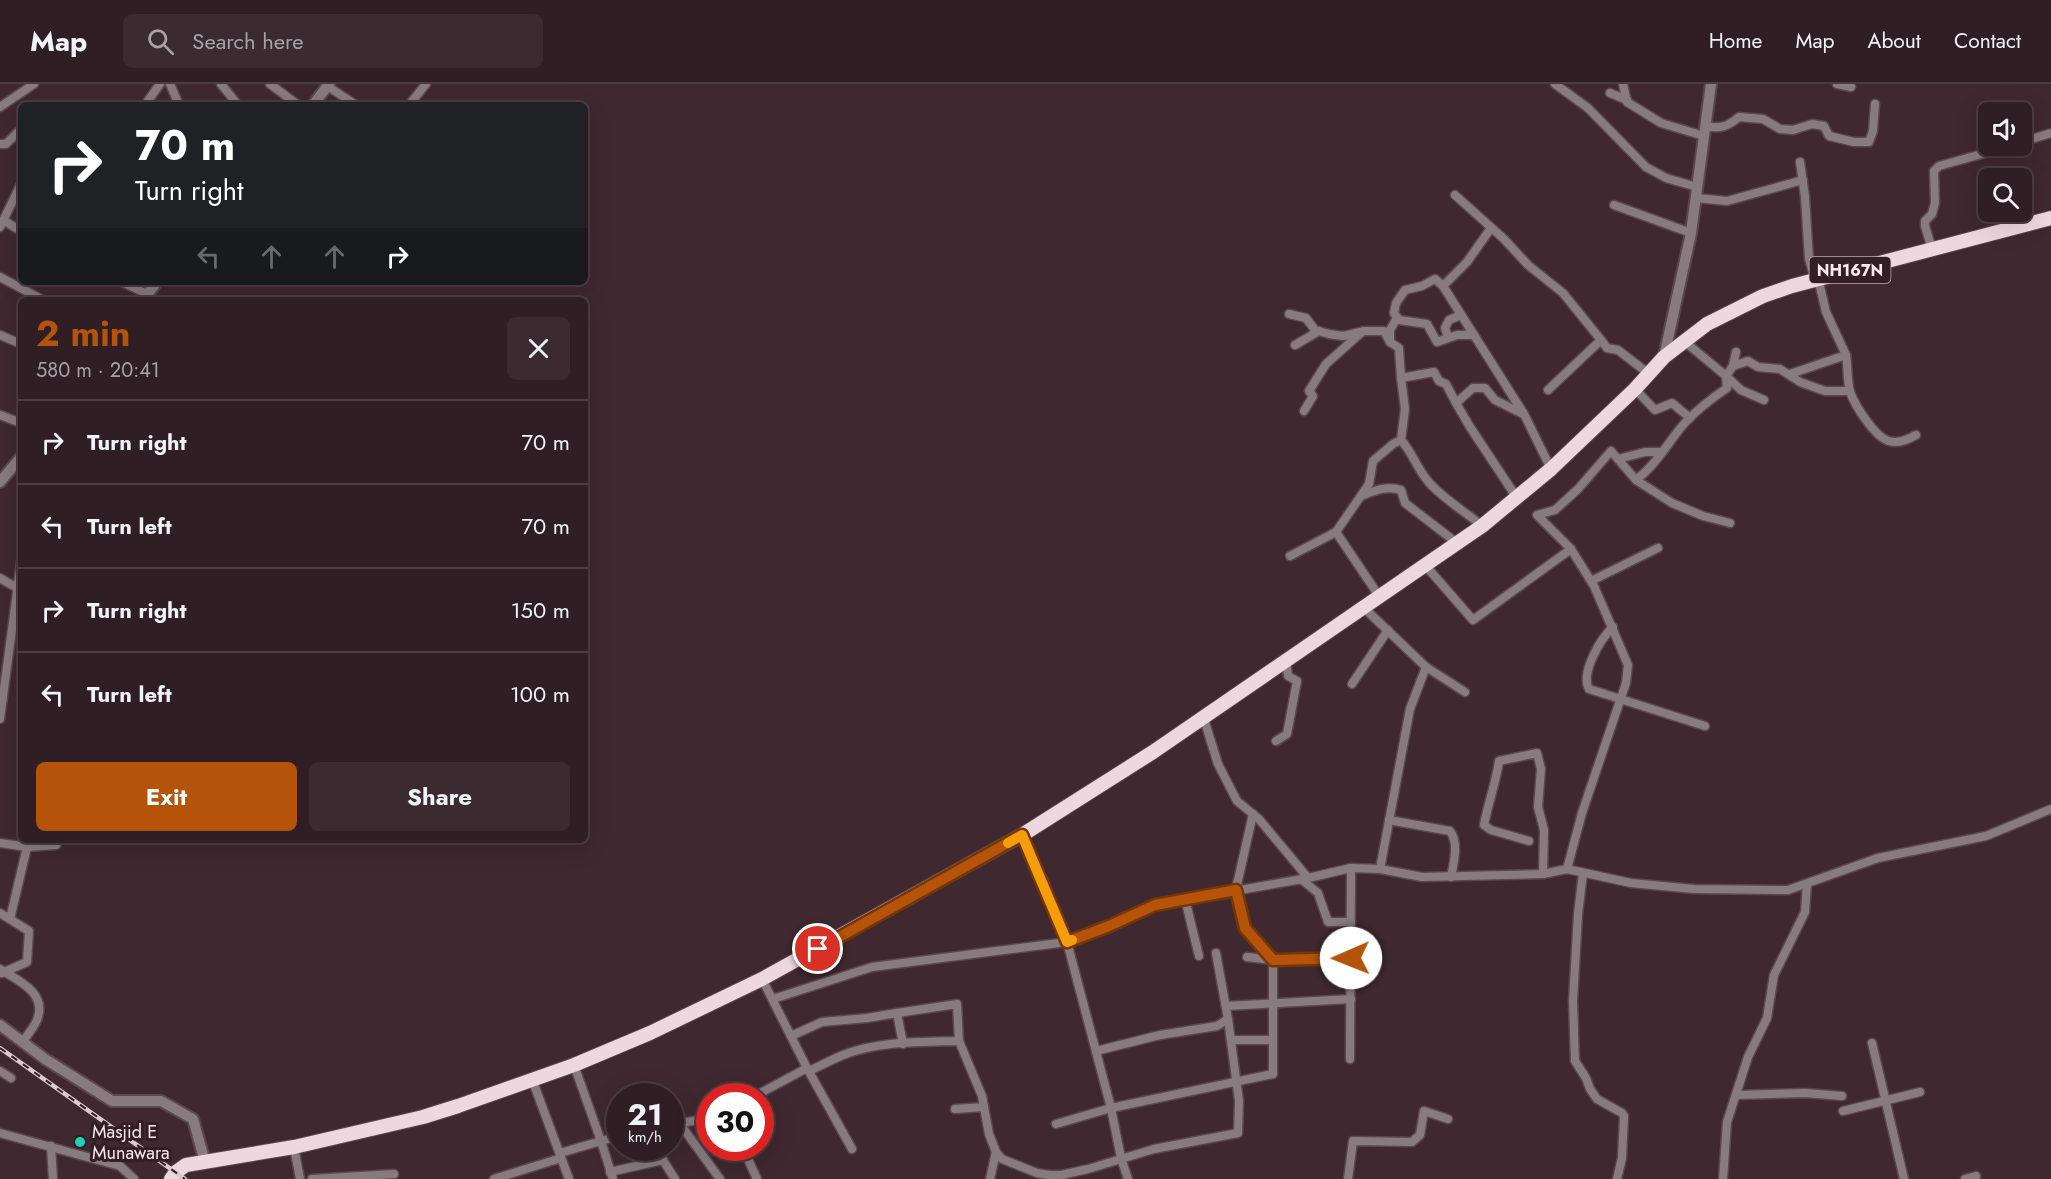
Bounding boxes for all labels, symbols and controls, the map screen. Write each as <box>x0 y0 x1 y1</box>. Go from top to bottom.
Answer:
search box <box>123 14 543 68</box>
text: Map <box>30 21 87 62</box>
icon: search <box>144 25 177 58</box>
text: Search here <box>192 25 304 57</box>
text: Home <box>1709 26 1762 56</box>
text: Map <box>1795 26 1835 56</box>
text: About <box>1868 26 1921 56</box>
text: Contact <box>1954 26 2021 56</box>
map controls <box>1978 102 2032 222</box>
button: sound <box>1978 102 2032 156</box>
text: 70 m <box>135 115 235 176</box>
icon: right <box>36 126 114 204</box>
button: search <box>1978 168 2032 222</box>
text: Turn right <box>135 171 243 210</box>
icon: left <box>192 240 225 273</box>
icon: ahead <box>255 240 288 273</box>
icon: ahead <box>318 240 351 273</box>
icon: right <box>381 240 414 273</box>
road number: NH167N <box>1810 257 1890 283</box>
text: 2 min <box>36 307 131 359</box>
button: close <box>507 317 570 380</box>
text: 580 m · 20:41 <box>36 356 160 385</box>
icon: right <box>36 426 69 459</box>
text: Turn right <box>87 426 187 458</box>
text: 70 m <box>521 426 570 458</box>
icon: left <box>36 510 69 543</box>
text: Turn left <box>87 510 172 542</box>
text: 70 m <box>521 510 570 542</box>
icon: right <box>36 594 69 627</box>
text: Turn right <box>87 594 187 626</box>
text: 150 m <box>511 594 570 626</box>
icon: left <box>36 678 69 711</box>
text: Turn left <box>87 678 172 710</box>
text: 100 m <box>510 678 570 710</box>
button: Exit <box>36 762 297 831</box>
button: Share <box>309 762 570 831</box>
pin <box>792 923 843 974</box>
position arrow <box>1319 926 1383 990</box>
icon: arrive <box>801 932 834 965</box>
speed limit sign: 30 <box>696 1083 774 1161</box>
text: 21 <box>628 1093 662 1136</box>
place label: Masjid E Munawara <box>92 1119 170 1166</box>
text: km/h <box>628 1126 662 1148</box>
marker: Masjid E Munawara <box>73 1135 87 1149</box>

